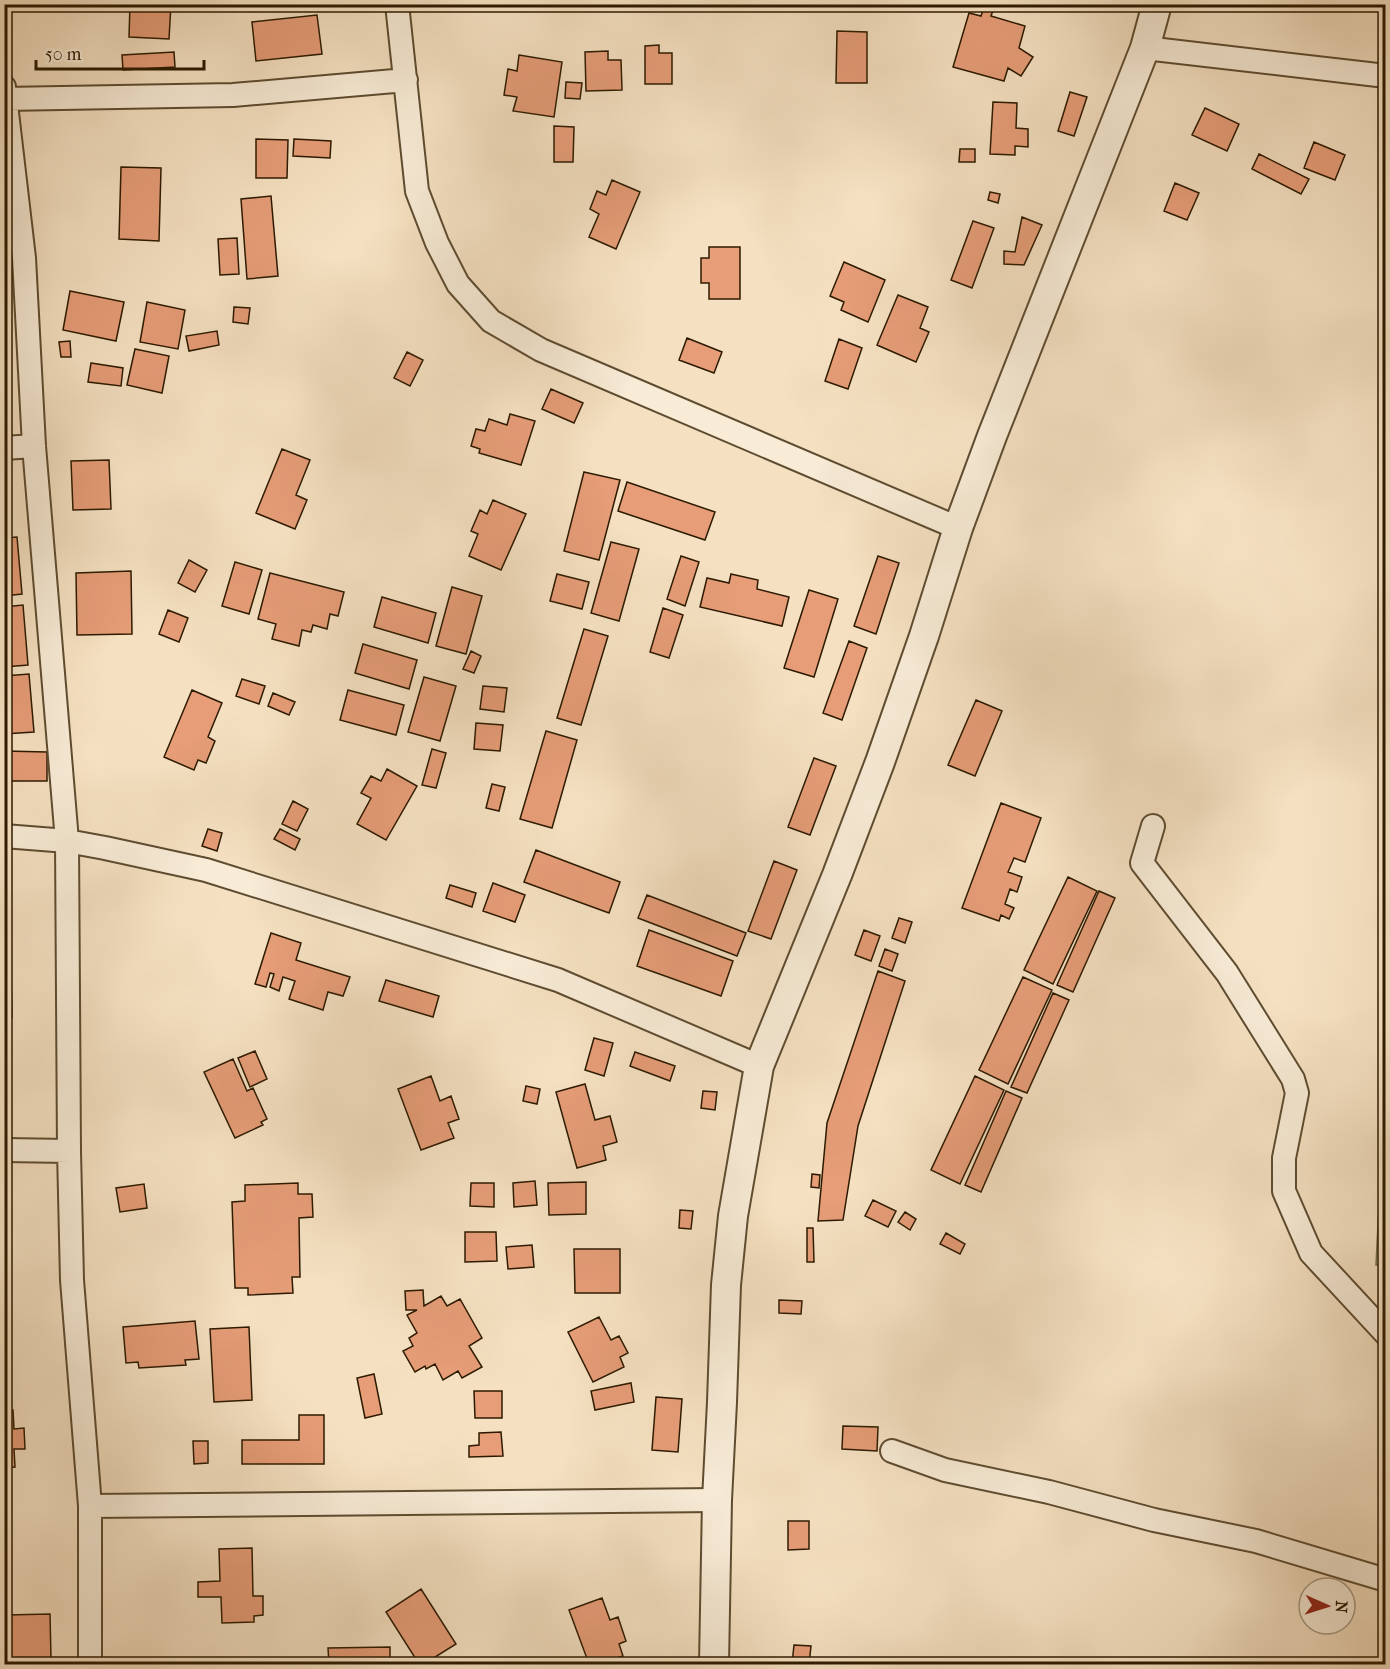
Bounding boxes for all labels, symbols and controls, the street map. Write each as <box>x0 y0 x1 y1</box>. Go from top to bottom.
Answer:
scale bar <box>36 33 204 71</box>
text: 50 m <box>45 44 82 65</box>
north arrow <box>1297 1576 1357 1636</box>
text: N <box>1332 1600 1351 1614</box>

